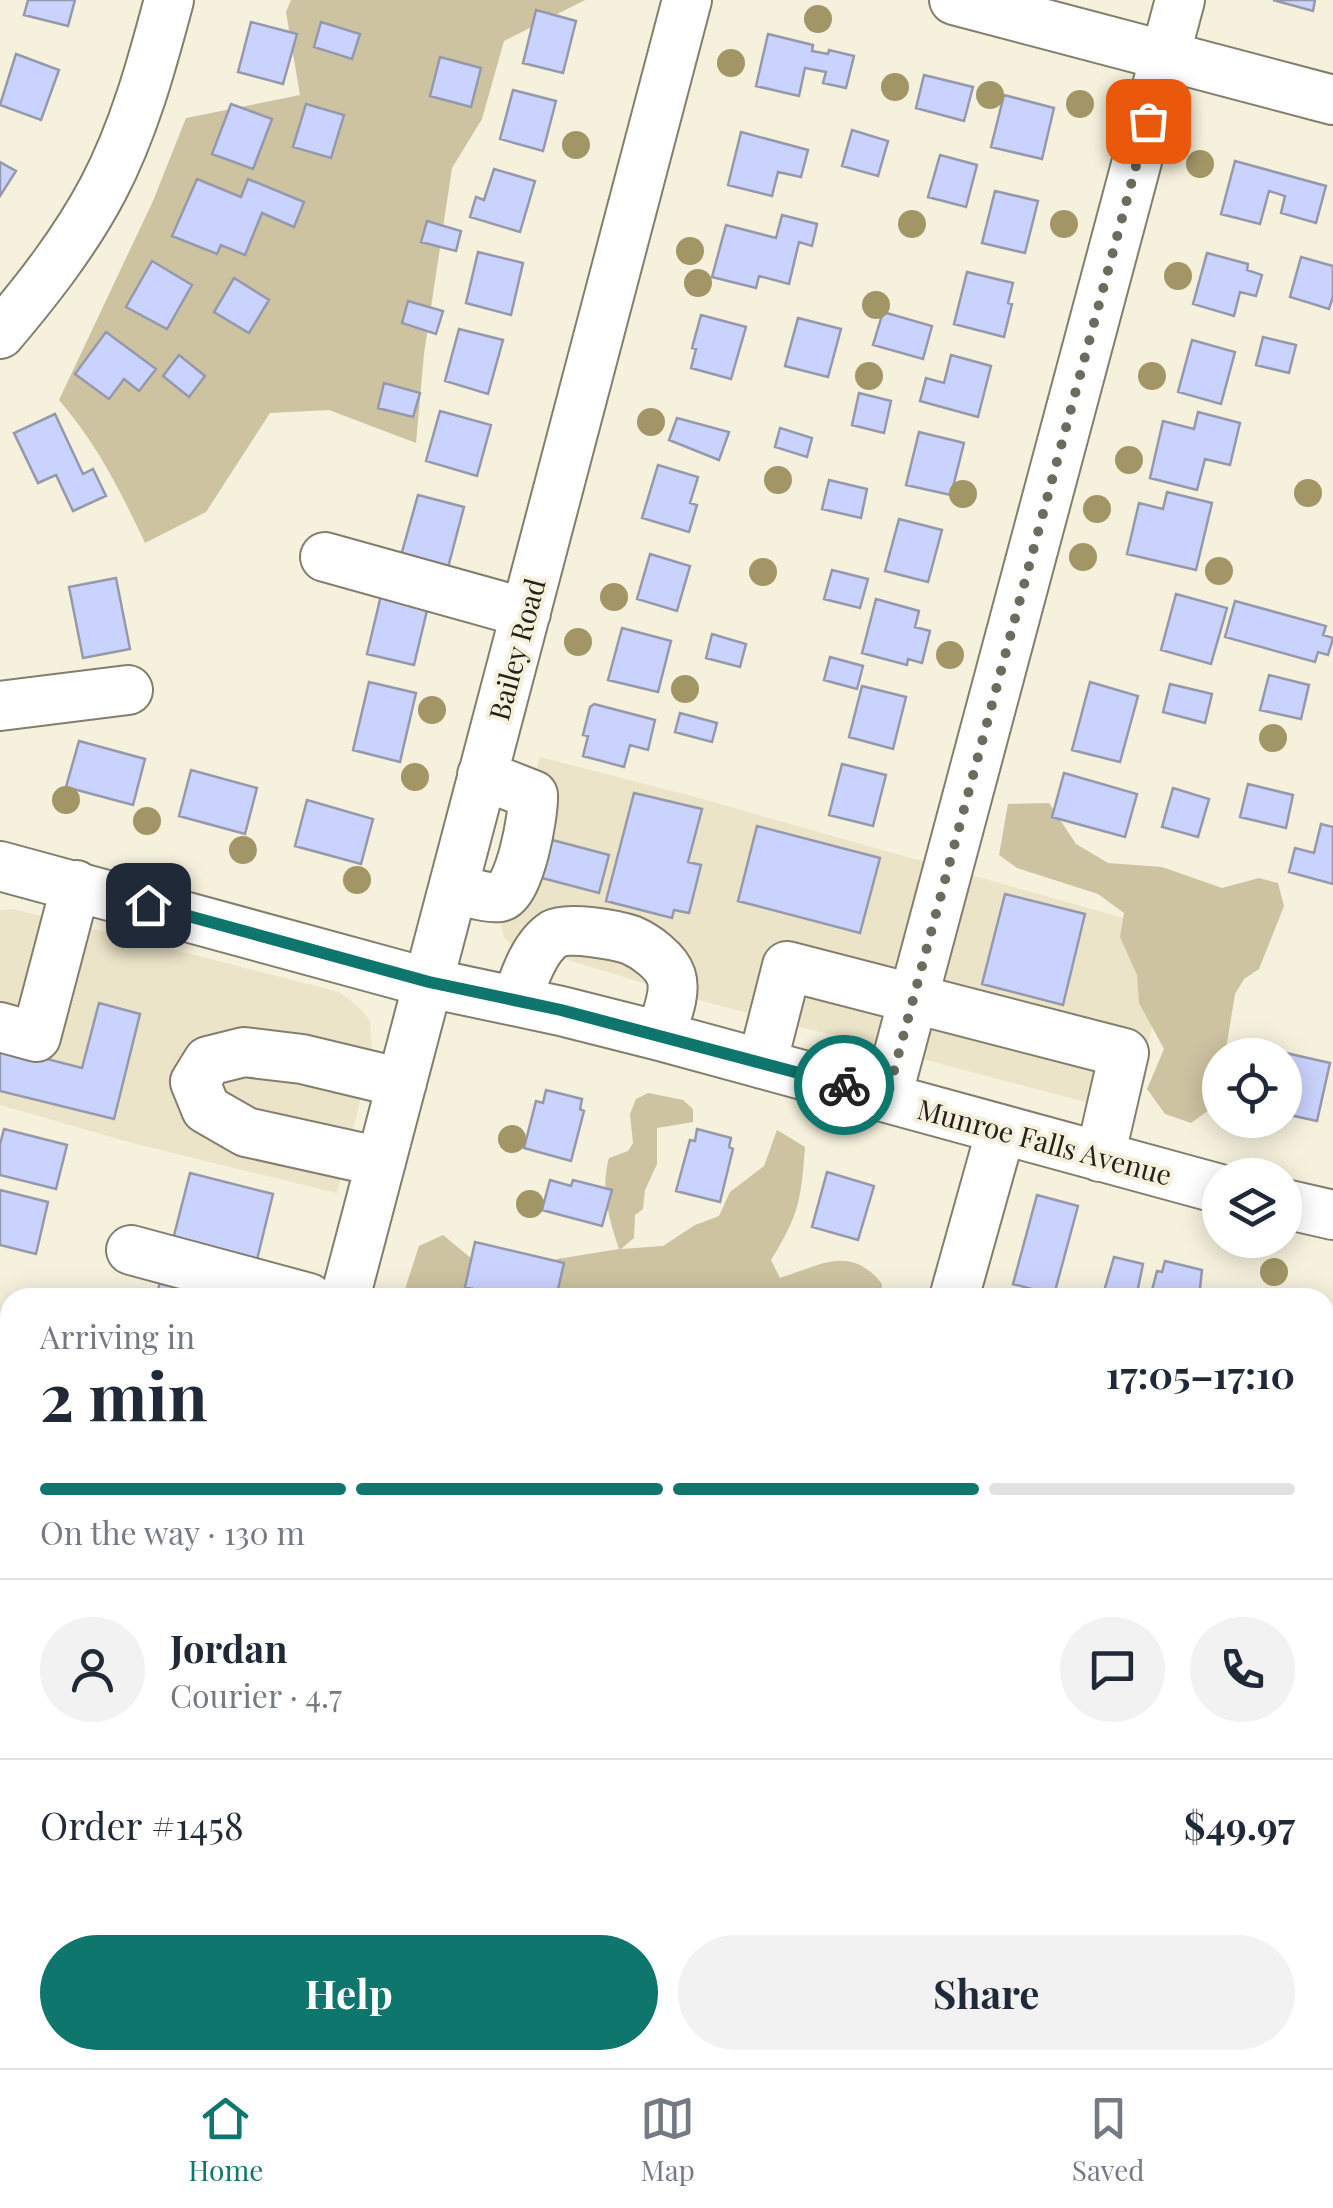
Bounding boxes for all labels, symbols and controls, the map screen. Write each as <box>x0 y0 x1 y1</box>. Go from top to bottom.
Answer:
pin <box>1106 79 1191 164</box>
icon: bag <box>1121 94 1176 149</box>
street label: Bailey Road <box>479 574 553 724</box>
pin <box>106 863 191 948</box>
icon: home <box>121 878 176 933</box>
courier <box>794 1035 894 1135</box>
map controls <box>1202 1038 1302 1258</box>
button: locate <box>1202 1038 1302 1138</box>
icon: bike <box>817 1058 872 1113</box>
street label: Munroe Falls Avenue <box>914 1089 1176 1193</box>
button: layers <box>1202 1158 1302 1258</box>
text: Arriving in <box>40 1314 195 1357</box>
text: 17:05–17:10 <box>1106 1348 1295 1399</box>
text: 2 min <box>40 1351 208 1437</box>
text: On the way · 130 m <box>40 1510 305 1553</box>
button: person <box>40 1617 145 1722</box>
button: chat <box>1060 1617 1165 1722</box>
button: phone <box>1190 1617 1295 1722</box>
text: Jordan <box>170 1622 288 1673</box>
text: Courier · 4.7 <box>170 1673 342 1716</box>
text: Order #1458 <box>40 1799 244 1850</box>
text: $49.97 <box>1184 1799 1295 1850</box>
button: Help <box>40 1935 658 2050</box>
button: Share <box>678 1935 1295 2050</box>
tab: Home <box>188 2091 263 2188</box>
tab: Map <box>640 2091 695 2188</box>
tab: Saved <box>1072 2091 1145 2188</box>

